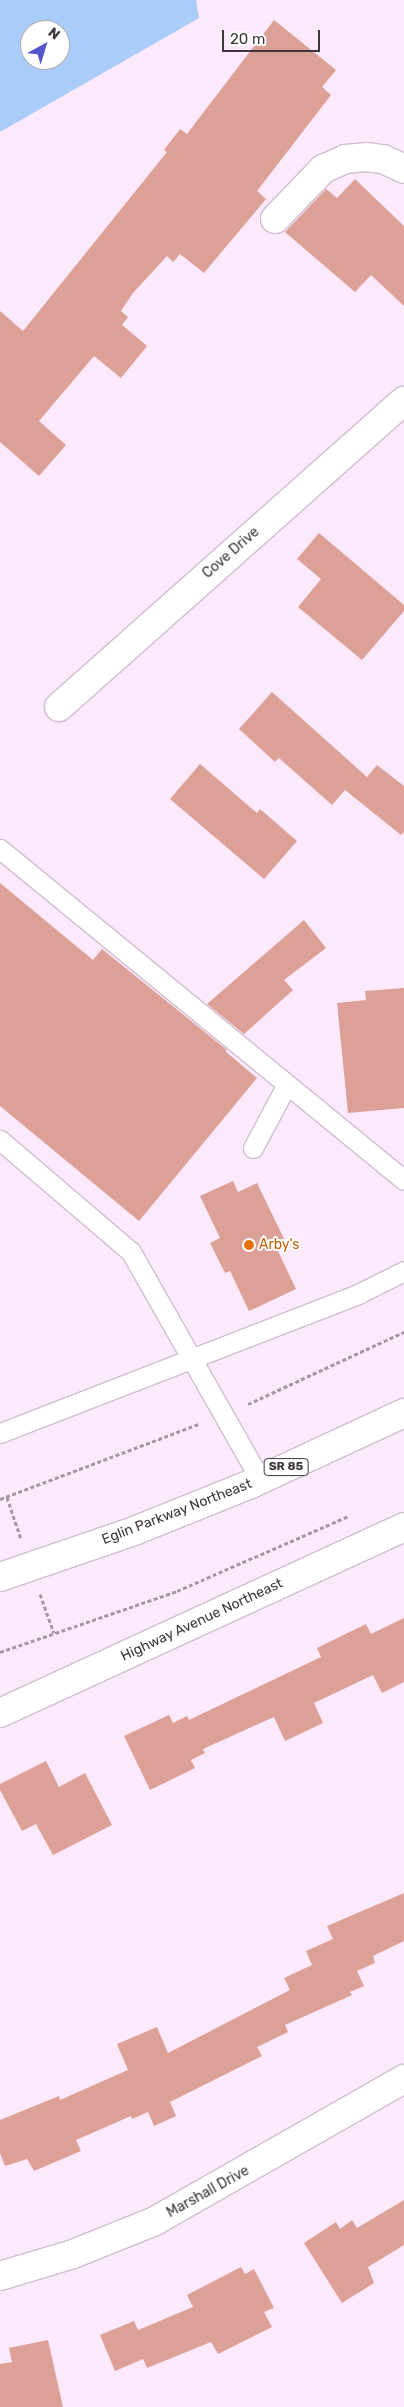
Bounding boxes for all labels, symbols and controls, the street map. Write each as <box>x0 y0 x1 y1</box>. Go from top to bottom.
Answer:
north arrow <box>20 20 70 70</box>
scale bar <box>224 20 322 52</box>
text: N <box>45 24 63 44</box>
text: 20 m <box>230 30 265 48</box>
street label: Cove Drive <box>199 524 263 582</box>
place label: Arby's <box>259 1237 299 1253</box>
marker: Arby's <box>243 1239 255 1251</box>
road number: SR 85 <box>264 1458 308 1476</box>
street label: Eglin Parkway Northeast <box>99 1476 255 1548</box>
street label: Highway Avenue Northeast <box>118 1575 286 1665</box>
street label: Marshall Drive <box>164 2162 252 2222</box>

